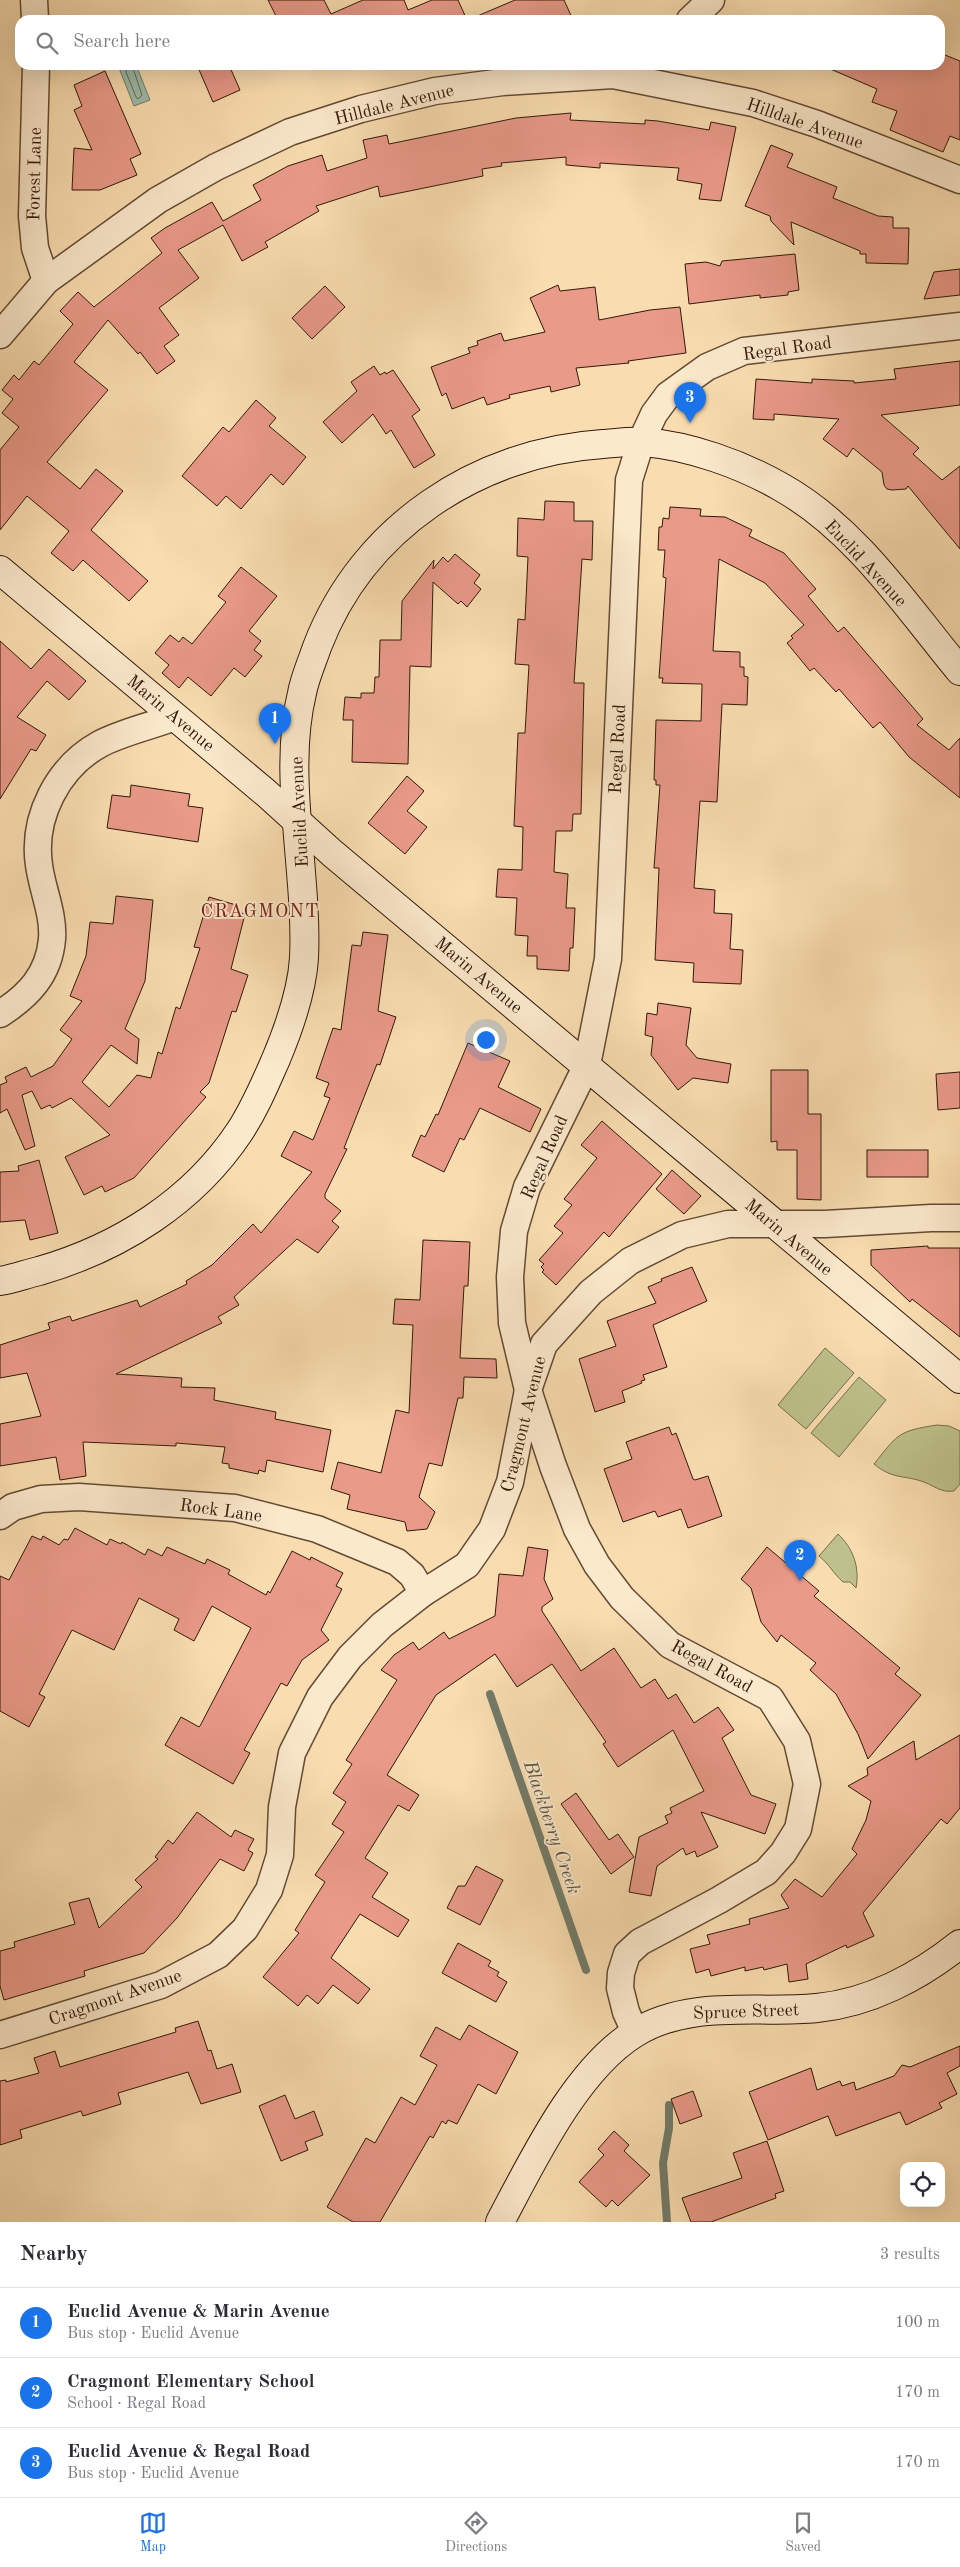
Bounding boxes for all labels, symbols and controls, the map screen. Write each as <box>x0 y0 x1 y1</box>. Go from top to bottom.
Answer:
search box <box>15 15 945 70</box>
icon: search <box>33 29 61 57</box>
text: Search here <box>73 33 170 52</box>
street label: Hilldale Avenue <box>333 81 456 129</box>
street label: Hilldale Avenue <box>744 96 865 152</box>
street label: Forest Lane <box>25 127 45 221</box>
street label: Regal Road <box>741 334 833 364</box>
pin: 3 <box>674 382 706 423</box>
street label: Euclid Avenue <box>821 517 910 610</box>
street label: Marin Avenue <box>123 672 218 755</box>
pin: 1 <box>259 703 291 744</box>
street label: Regal Road <box>607 704 629 794</box>
street label: Euclid Avenue <box>288 756 312 868</box>
district label: CRAGMONT <box>200 903 320 922</box>
street label: Marin Avenue <box>431 934 526 1017</box>
your location <box>473 1027 499 1053</box>
street label: Regal Road <box>518 1113 571 1202</box>
street label: Marin Avenue <box>741 1196 836 1279</box>
street label: Cragmont Avenue <box>498 1354 550 1494</box>
street label: Rock Lane <box>179 1496 263 1526</box>
pin: 2 <box>784 1540 816 1581</box>
street label: Regal Road <box>668 1637 755 1697</box>
water label: Blackberry Creek <box>518 1757 582 1897</box>
street label: Cragmont Avenue <box>46 1967 184 2029</box>
street label: Spruce Street <box>693 2001 799 2023</box>
map controls <box>900 2162 945 2207</box>
button: locate <box>900 2162 945 2207</box>
text: Nearby <box>20 2244 88 2265</box>
text: 3 results <box>880 2247 940 2263</box>
text: Euclid Avenue & Marin Avenue <box>67 2303 330 2322</box>
text: 1 <box>31 2315 41 2331</box>
text: 100 m <box>895 2315 940 2331</box>
text: Bus stop · Euclid Avenue <box>67 2326 239 2342</box>
text: Cragmont Elementary School <box>67 2373 315 2392</box>
text: 2 <box>31 2385 41 2401</box>
text: 170 m <box>895 2385 940 2401</box>
text: School · Regal Road <box>67 2396 206 2412</box>
text: Euclid Avenue & Regal Road <box>67 2443 310 2462</box>
text: 3 <box>31 2455 41 2471</box>
text: 170 m <box>895 2455 940 2471</box>
text: Bus stop · Euclid Avenue <box>67 2466 239 2482</box>
tab: Map <box>139 2509 167 2556</box>
tab: Directions <box>445 2509 507 2556</box>
tab: Saved <box>785 2509 821 2556</box>

